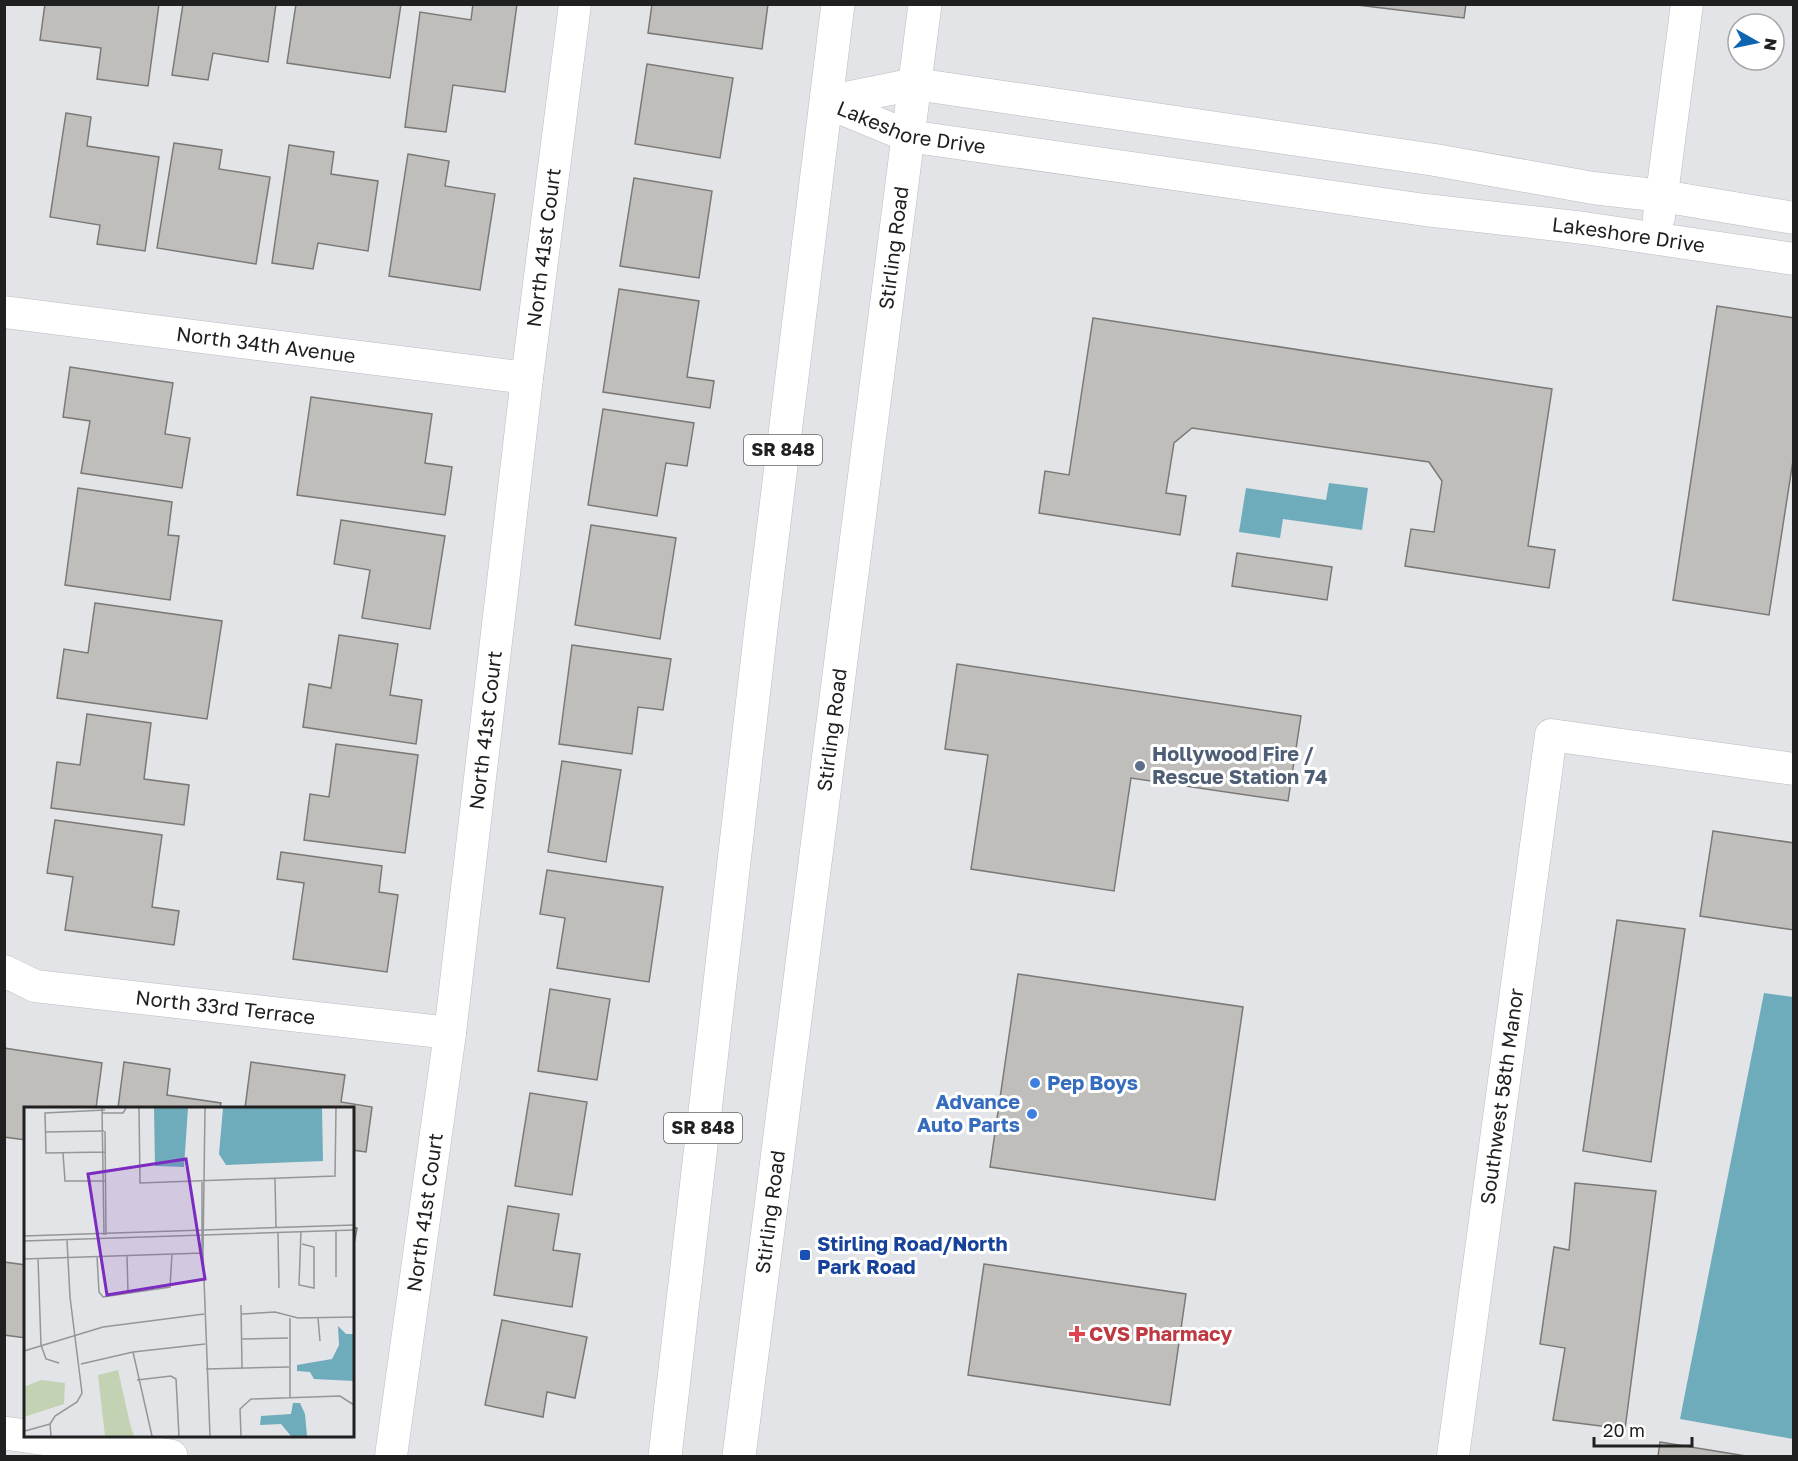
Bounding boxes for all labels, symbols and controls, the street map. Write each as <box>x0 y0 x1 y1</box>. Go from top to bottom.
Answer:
north arrow <box>1726 12 1786 72</box>
text: N <box>1760 37 1782 52</box>
street label: Lakeshore Drive <box>834 95 987 158</box>
street label: North 41st Court <box>521 167 565 329</box>
street label: Stirling Road <box>873 185 913 311</box>
street label: Lakeshore Drive <box>1551 211 1707 257</box>
street label: North 34th Avenue <box>175 321 357 367</box>
road number: SR 848 <box>744 435 822 465</box>
street label: North 41st Court <box>463 649 506 811</box>
street label: Stirling Road <box>811 667 851 793</box>
place label: Hollywood Fire / Rescue Station 74 <box>1152 741 1328 788</box>
marker: Hollywood Fire / Rescue Station 74 <box>1133 759 1147 773</box>
street label: North 33rd Terrace <box>134 984 316 1029</box>
street label: Southwest 58th Manor <box>1474 986 1527 1206</box>
place label: Pep Boys <box>1047 1070 1138 1094</box>
marker: Pep Boys <box>1028 1076 1042 1090</box>
place label: Advance Auto Parts <box>917 1089 1020 1136</box>
inset map <box>24 1107 354 1437</box>
marker: Advance Auto Parts <box>1025 1107 1039 1121</box>
road number: SR 848 <box>664 1113 742 1143</box>
street label: North 41st Court <box>401 1131 447 1293</box>
street label: Stirling Road <box>749 1149 789 1275</box>
place label: Stirling Road/North Park Road <box>817 1231 1008 1278</box>
marker: Stirling Road/North Park Road <box>798 1248 812 1262</box>
place label: CVS Pharmacy <box>1089 1321 1232 1345</box>
marker: CVS Pharmacy <box>1070 1327 1084 1341</box>
scale bar <box>1594 1410 1692 1448</box>
text: 20 m <box>1603 1419 1645 1441</box>

